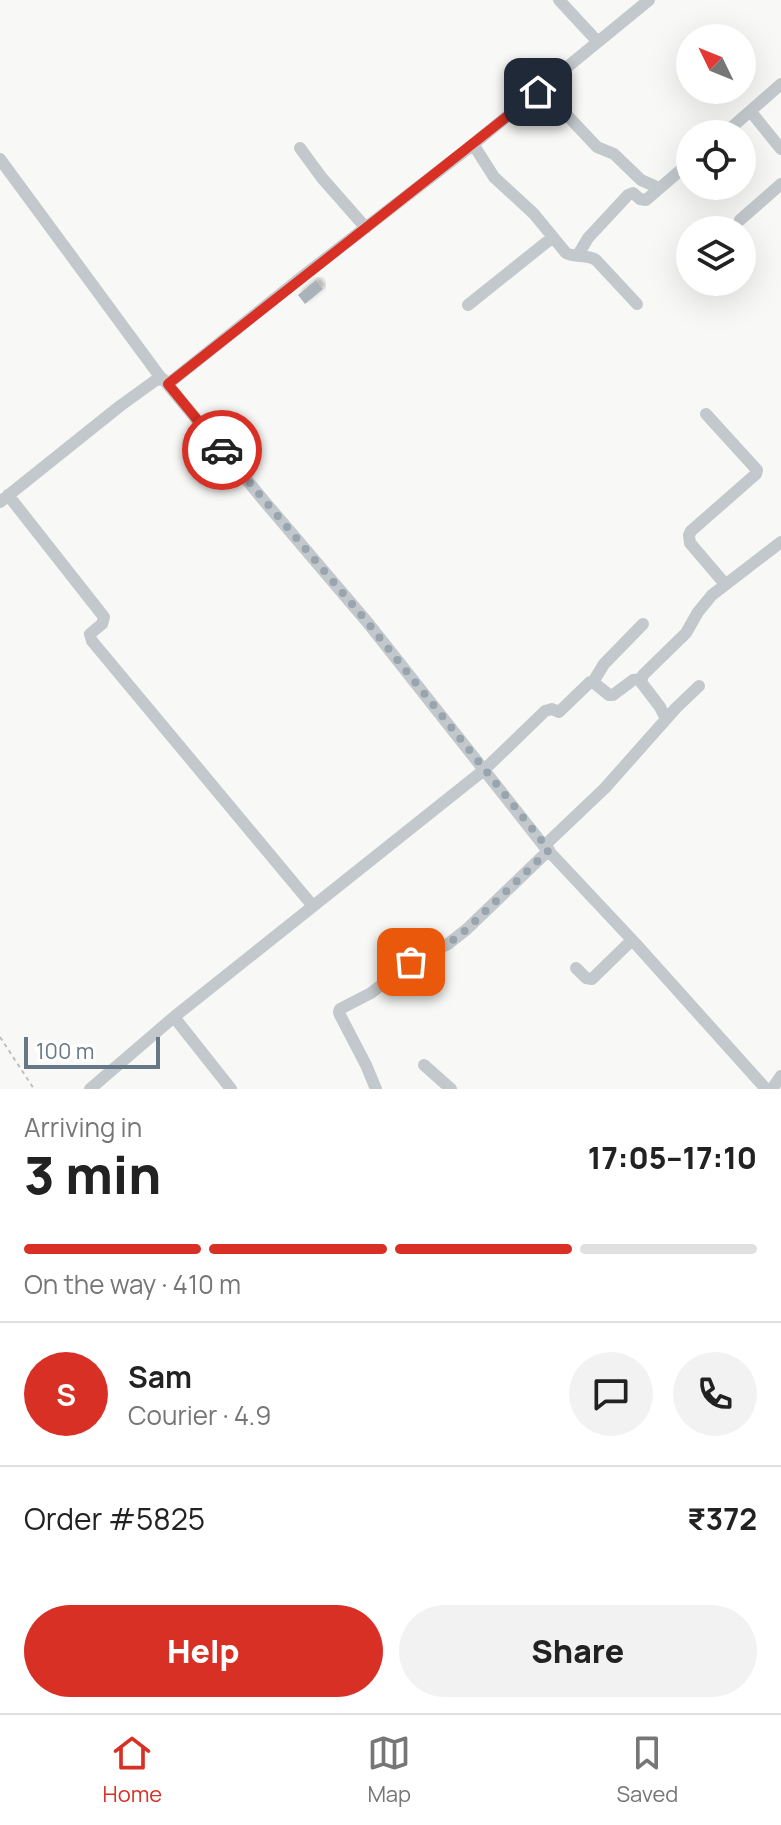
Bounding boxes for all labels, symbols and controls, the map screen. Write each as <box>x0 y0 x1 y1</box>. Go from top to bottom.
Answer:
north arrow <box>676 24 756 104</box>
map controls <box>676 24 756 296</box>
pin <box>504 58 572 126</box>
icon: home <box>516 70 560 114</box>
button: locate <box>676 120 756 200</box>
button: layers <box>676 216 756 296</box>
courier <box>182 410 262 490</box>
icon: car <box>200 428 244 472</box>
pin <box>377 928 445 996</box>
icon: bag <box>389 940 433 984</box>
scale bar <box>24 1033 160 1069</box>
text: 100 m <box>36 1036 94 1066</box>
text: Arriving in <box>24 1109 142 1145</box>
text: 17:05–17:10 <box>588 1137 757 1178</box>
text: 3 min <box>24 1139 161 1210</box>
text: On the way · 410 m <box>24 1266 241 1302</box>
button: chat <box>569 1352 653 1436</box>
button: phone <box>673 1352 757 1436</box>
text: Sam <box>128 1356 192 1397</box>
text: S <box>56 1374 76 1415</box>
text: Courier · 4.9 <box>128 1397 271 1433</box>
text: Order #5825 <box>24 1498 205 1539</box>
text: ₹372 <box>687 1498 757 1539</box>
button: Help <box>24 1605 383 1697</box>
button: Share <box>399 1605 757 1697</box>
tab: Home <box>103 1731 162 1809</box>
tab: Map <box>367 1731 411 1809</box>
tab: Saved <box>616 1731 678 1809</box>

